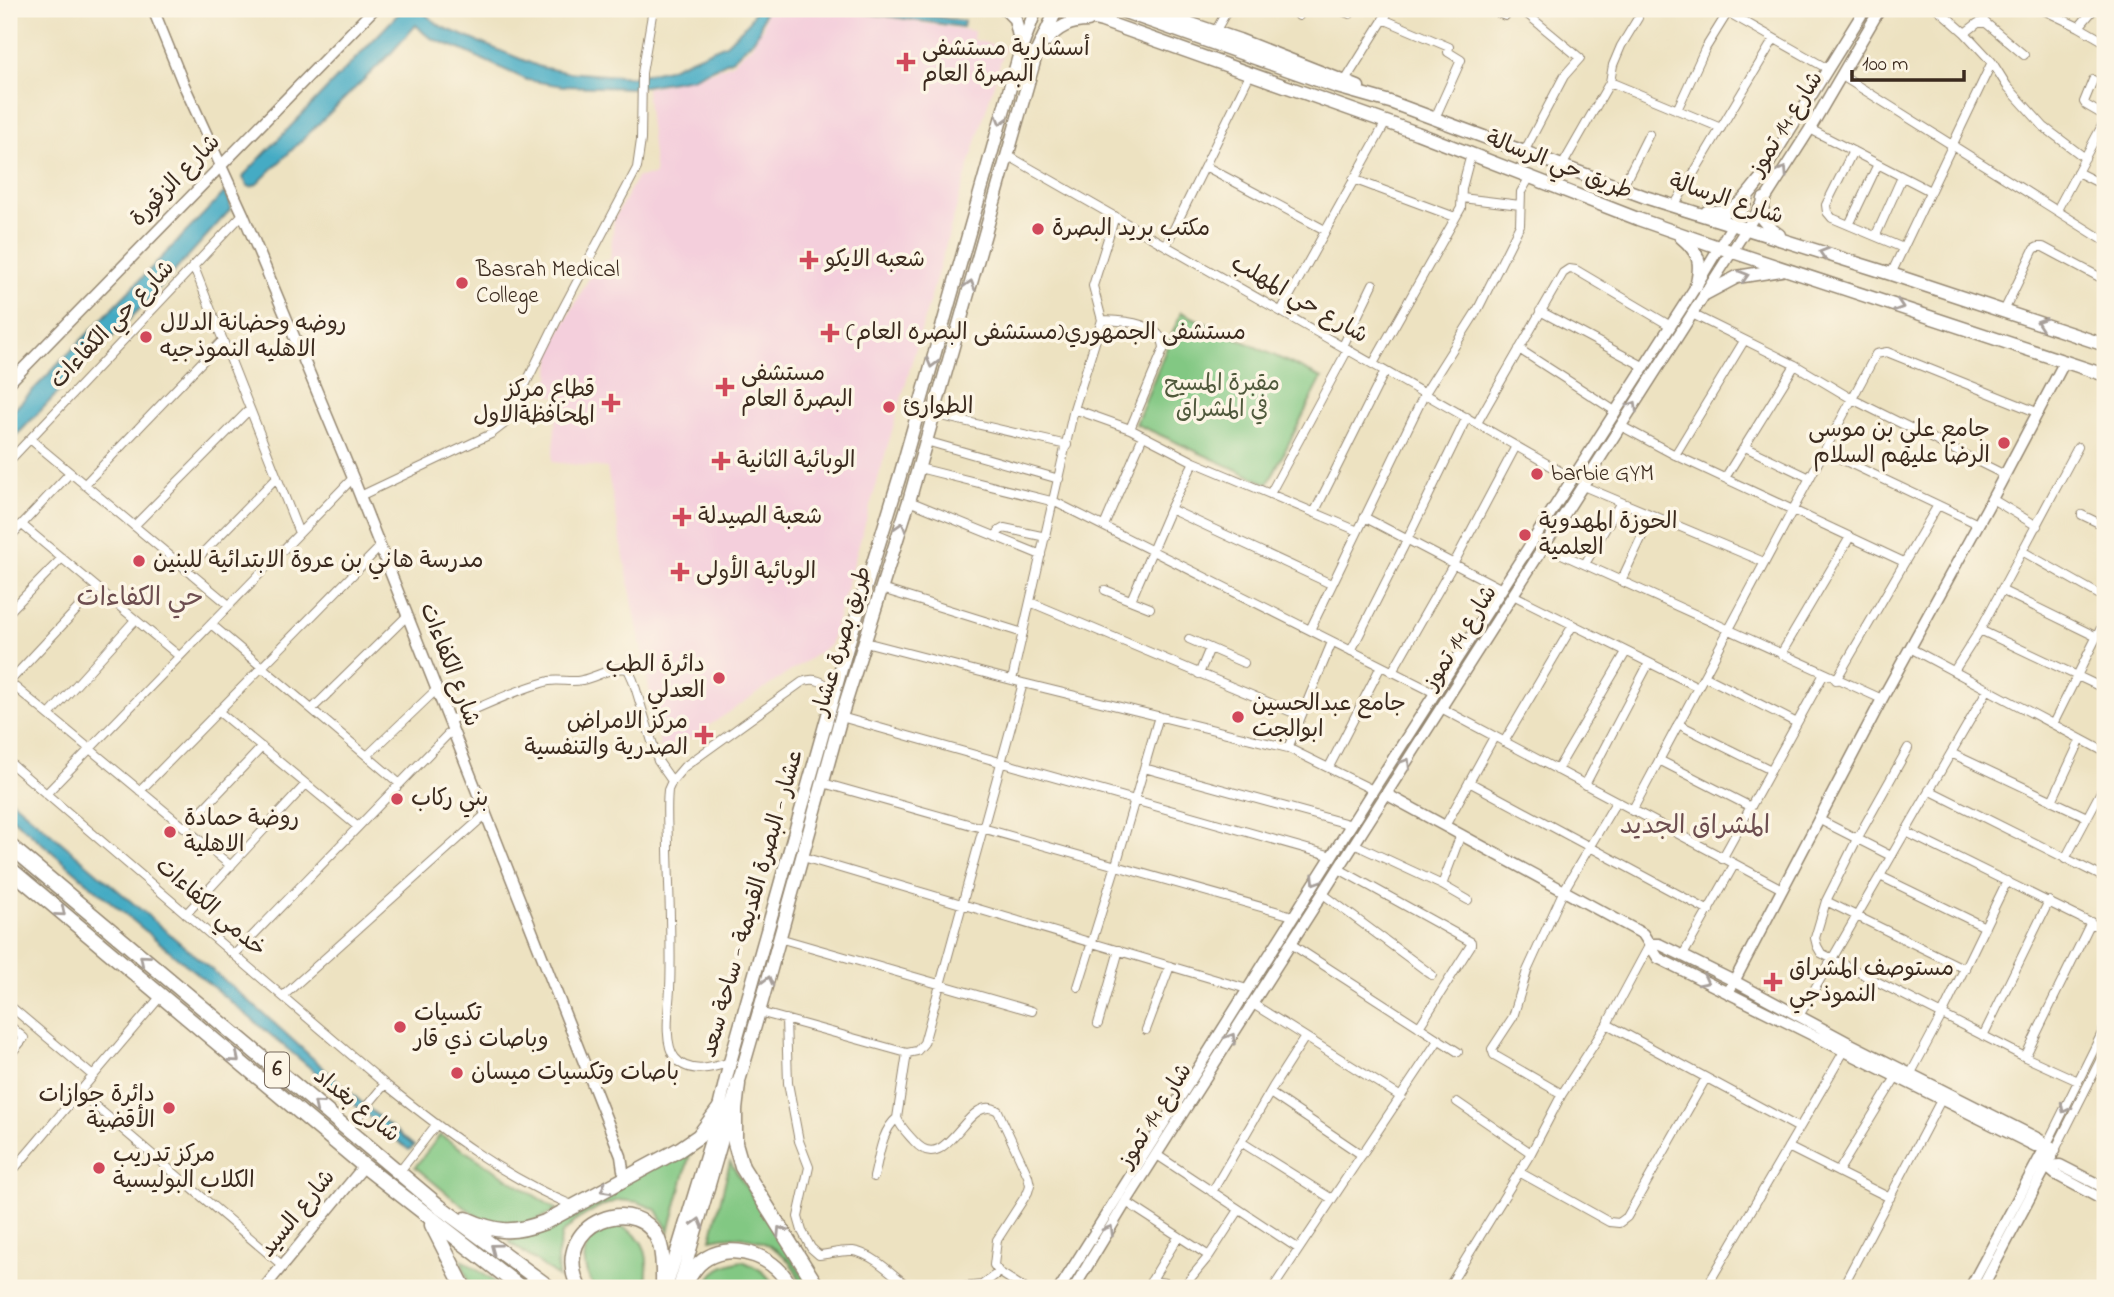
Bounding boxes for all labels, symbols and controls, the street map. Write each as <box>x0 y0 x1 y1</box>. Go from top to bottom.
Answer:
place label: أسشارية مستشفى البصرة العام <box>922 33 1090 92</box>
scale bar <box>1852 38 1964 82</box>
text: 100 m <box>1862 50 1908 80</box>
marker: أسشارية مستشفى البصرة العام <box>896 52 916 72</box>
street label: شارع 14 تموز <box>1741 65 1832 185</box>
one-way arrow <box>995 114 1009 126</box>
street label: طريق حي الرسالة <box>1480 123 1637 211</box>
street label: شارع الزقورة <box>123 127 229 235</box>
one-way arrow <box>1775 165 1788 178</box>
street label: شارع الرسالة <box>1664 166 1788 234</box>
place label: مكتب بريد البصرة <box>1052 213 1210 246</box>
marker: مكتب بريد البصرة <box>1030 221 1046 237</box>
place label: شعبه الايكو <box>824 244 925 277</box>
street label: شارع حي المهلب <box>1223 247 1374 354</box>
one-way arrow <box>1818 247 1830 262</box>
marker: شعبه الايكو <box>799 250 819 270</box>
street label: شارع حي الكفاءات <box>43 253 185 398</box>
place label: Basrah Medical College <box>475 254 620 314</box>
one-way arrow <box>1738 270 1750 284</box>
marker: Basrah Medical College <box>454 275 470 291</box>
one-way arrow <box>962 279 976 291</box>
one-way arrow <box>1892 298 1905 312</box>
place label: روضه وحضانة الدلال الاهليه النموذجيه <box>160 308 347 367</box>
place label: مستشفى الجمهوري(مستشفى البصره العام) <box>846 317 1246 350</box>
one-way arrow <box>2035 317 2047 331</box>
marker: مستشفى الجمهوري(مستشفى البصره العام) <box>820 323 840 343</box>
marker: روضه وحضانة الدلال الاهليه النموذجيه <box>138 329 154 345</box>
one-way arrow <box>925 357 940 369</box>
place label: مستشفى البصرة العام <box>741 358 853 417</box>
park label: مقبرة المسيح في المشراق <box>1164 368 1280 427</box>
place label: قطاع مركز المحافظةالاول <box>473 374 595 433</box>
marker: مستشفى البصرة العام <box>715 377 735 397</box>
place label: الطوارئ <box>903 391 973 424</box>
marker: قطاع مركز المحافظةالاول <box>601 393 621 413</box>
marker: الطوارئ <box>881 399 897 415</box>
one-way arrow <box>1625 401 1638 414</box>
place label: جامع علي بن موسى الرضا عليهم السلام <box>1808 414 1990 473</box>
marker: جامع علي بن موسى الرضا عليهم السلام <box>1996 435 2012 451</box>
place label: الوبائية الثانية <box>737 445 856 478</box>
marker: الوبائية الثانية <box>711 451 731 471</box>
place label: barbie GYM <box>1551 458 1654 491</box>
marker: barbie GYM <box>1529 466 1545 482</box>
place label: شعبة الصيدلة <box>698 501 822 534</box>
place label: الحوزة المهدوية العلمية <box>1539 506 1677 565</box>
marker: شعبة الصيدلة <box>672 507 692 527</box>
one-way arrow <box>893 522 907 534</box>
marker: الحوزة المهدوية العلمية <box>1517 527 1533 543</box>
place label: مدرسة هاني بن عروة الابتدائية للبنين <box>153 545 484 580</box>
marker: مدرسة هاني بن عروة الابتدائية للبنين <box>131 553 147 569</box>
place label: الوبائية الأولى <box>696 554 816 589</box>
marker: الوبائية الأولى <box>670 562 690 582</box>
street label: طريق بصرة عشار <box>804 562 881 722</box>
street label: شارع 14 تموز <box>1415 579 1506 699</box>
district label: حي الكفاءات <box>77 580 203 619</box>
street label: شارع الكفاءات <box>410 598 488 732</box>
place label: دائرة الطب العدلي <box>606 649 705 710</box>
marker: دائرة الطب العدلي <box>711 670 727 686</box>
place label: جامع عبدالحسين ابوالجت <box>1252 688 1406 747</box>
place label: مركز الامراض الصدرية والتنفسية <box>524 706 688 765</box>
marker: جامع عبدالحسين ابوالجت <box>1230 709 1246 725</box>
marker: مركز الامراض الصدرية والتنفسية <box>694 725 714 745</box>
street label: عشار - البصرة القديمة - ساحة سعد <box>693 746 813 1062</box>
one-way arrow <box>1398 758 1411 771</box>
place label: بني ركاب <box>411 783 488 818</box>
marker: بني ركاب <box>389 791 405 807</box>
place label: روضة حمادة الاهلية <box>184 803 299 862</box>
district label: المشراق الجديد <box>1620 808 1770 846</box>
marker: روضة حمادة الاهلية <box>162 824 178 840</box>
street label: خدمي الكفاءات <box>146 850 273 967</box>
one-way arrow <box>1312 873 1325 886</box>
one-way arrow <box>53 904 66 916</box>
place label: مستوصف المشراق النموذجي <box>1789 953 1954 1014</box>
one-way arrow <box>140 955 153 967</box>
one-way arrow <box>1697 972 1709 986</box>
marker: مستوصف المشراق النموذجي <box>1763 972 1783 992</box>
one-way arrow <box>760 975 774 987</box>
place label: تكسيات وباصات ذي قار <box>412 998 549 1057</box>
marker: تكسيات وباصات ذي قار <box>392 1019 408 1035</box>
one-way arrow <box>1223 1032 1236 1045</box>
one-way arrow <box>227 1050 240 1062</box>
road number: 6 <box>265 1052 289 1088</box>
place label: باصات وتكسيات ميسان <box>471 1057 679 1090</box>
street label: شارع 14 تموز <box>1110 1057 1201 1177</box>
street label: شارع بغداد <box>306 1061 406 1151</box>
marker: باصات وتكسيات ميسان <box>449 1065 465 1081</box>
place label: دائرة جوازات الأقضية <box>39 1079 155 1138</box>
marker: دائرة جوازات الأقضية <box>161 1100 177 1116</box>
one-way arrow <box>314 1101 327 1113</box>
one-way arrow <box>2059 1101 2073 1113</box>
place label: مركز تدريب الكلاب البوليسية <box>113 1139 255 1198</box>
marker: مركز تدريب الكلاب البوليسية <box>91 1160 107 1176</box>
street label: شارع السيد <box>252 1163 344 1265</box>
one-way arrow <box>599 1181 612 1194</box>
one-way arrow <box>690 1217 704 1229</box>
one-way arrow <box>1101 1225 1114 1238</box>
one-way arrow <box>777 1226 790 1239</box>
one-way arrow <box>490 1244 503 1256</box>

